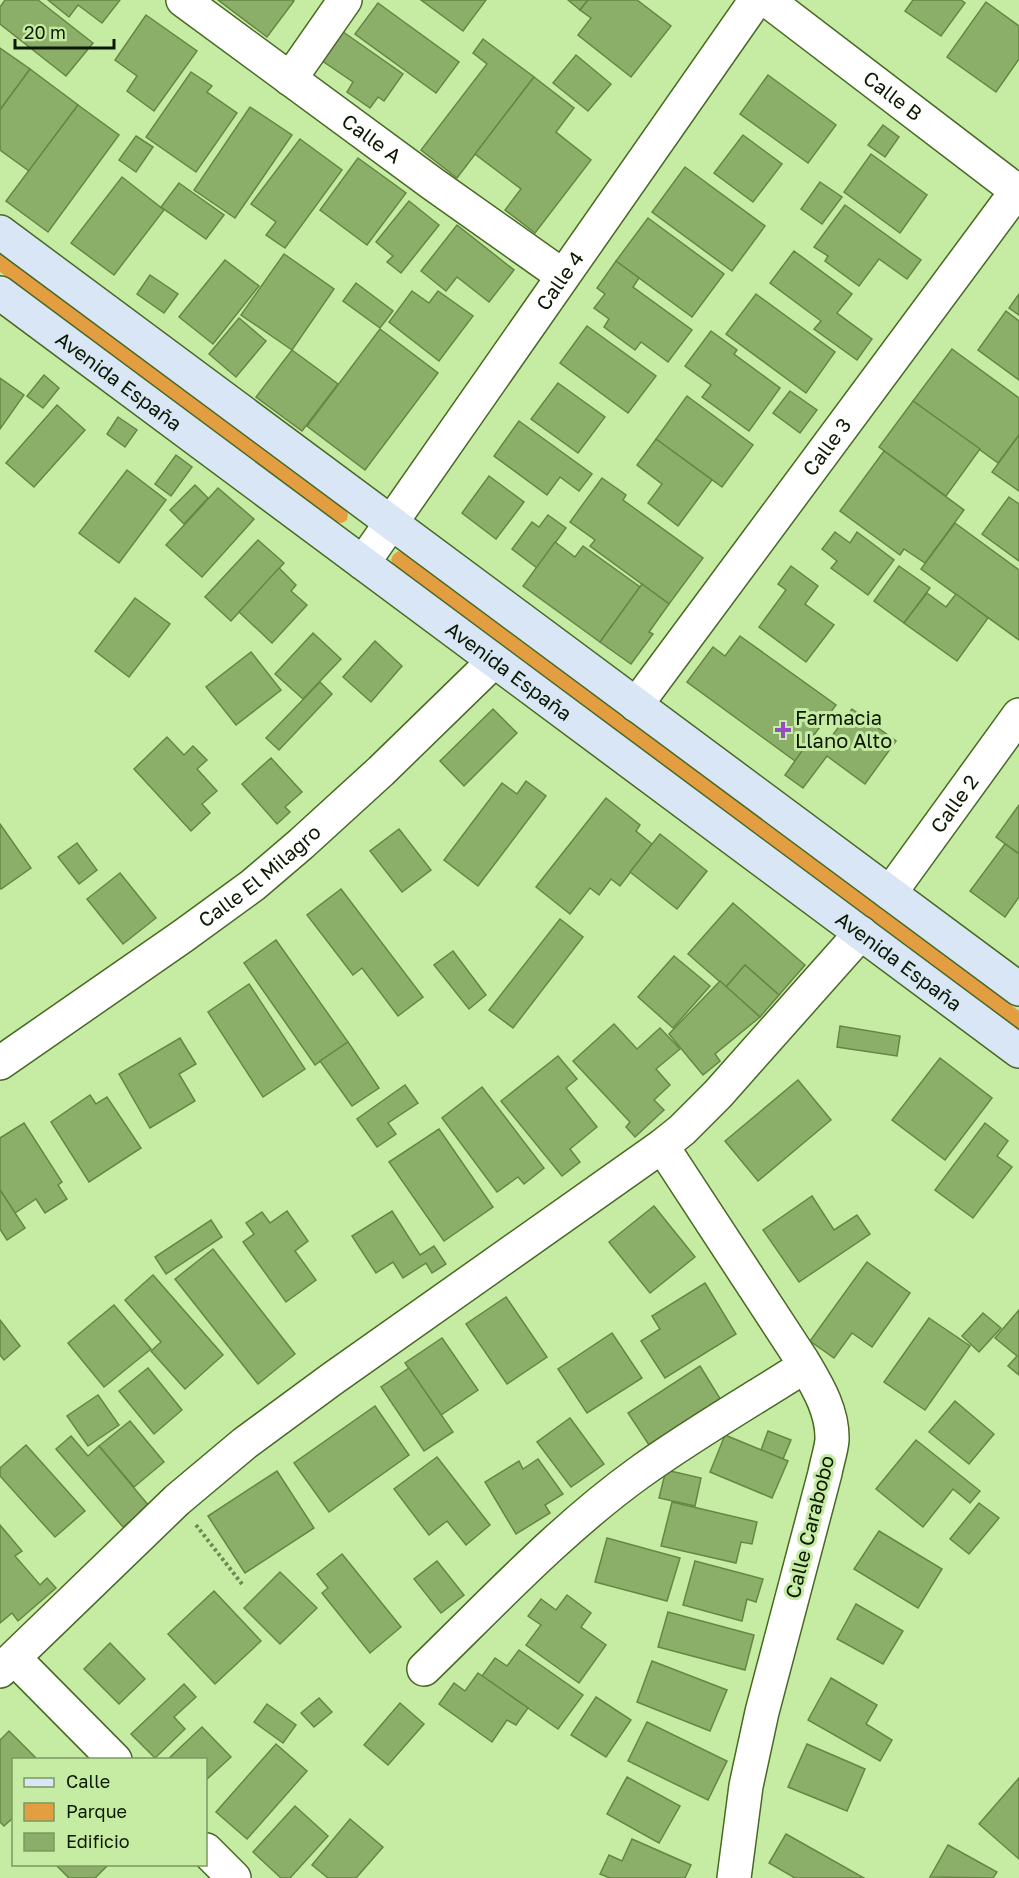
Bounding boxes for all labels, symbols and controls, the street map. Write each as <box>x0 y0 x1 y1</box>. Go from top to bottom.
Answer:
scale bar <box>15 12 114 50</box>
text: 20 m <box>24 21 66 43</box>
street label: Calle B <box>859 65 927 125</box>
street label: Calle A <box>338 108 406 168</box>
street label: Calle 4 <box>530 246 588 314</box>
street label: Avenida España <box>52 326 187 435</box>
street label: Calle 3 <box>797 413 856 480</box>
street label: Avenida España <box>442 616 577 725</box>
place label: Farmacia Llano Alto <box>795 705 892 752</box>
marker: Farmacia Llano Alto <box>776 723 790 737</box>
street label: Calle 2 <box>925 770 983 837</box>
street label: Calle El Milagro <box>193 819 325 932</box>
street label: Avenida España <box>831 906 967 1015</box>
street label: Calle Carabobo <box>780 1453 838 1601</box>
legend <box>12 1758 207 1866</box>
text: Calle <box>66 1770 110 1792</box>
text: Parque <box>66 1800 127 1822</box>
text: Edificio <box>66 1830 130 1852</box>

